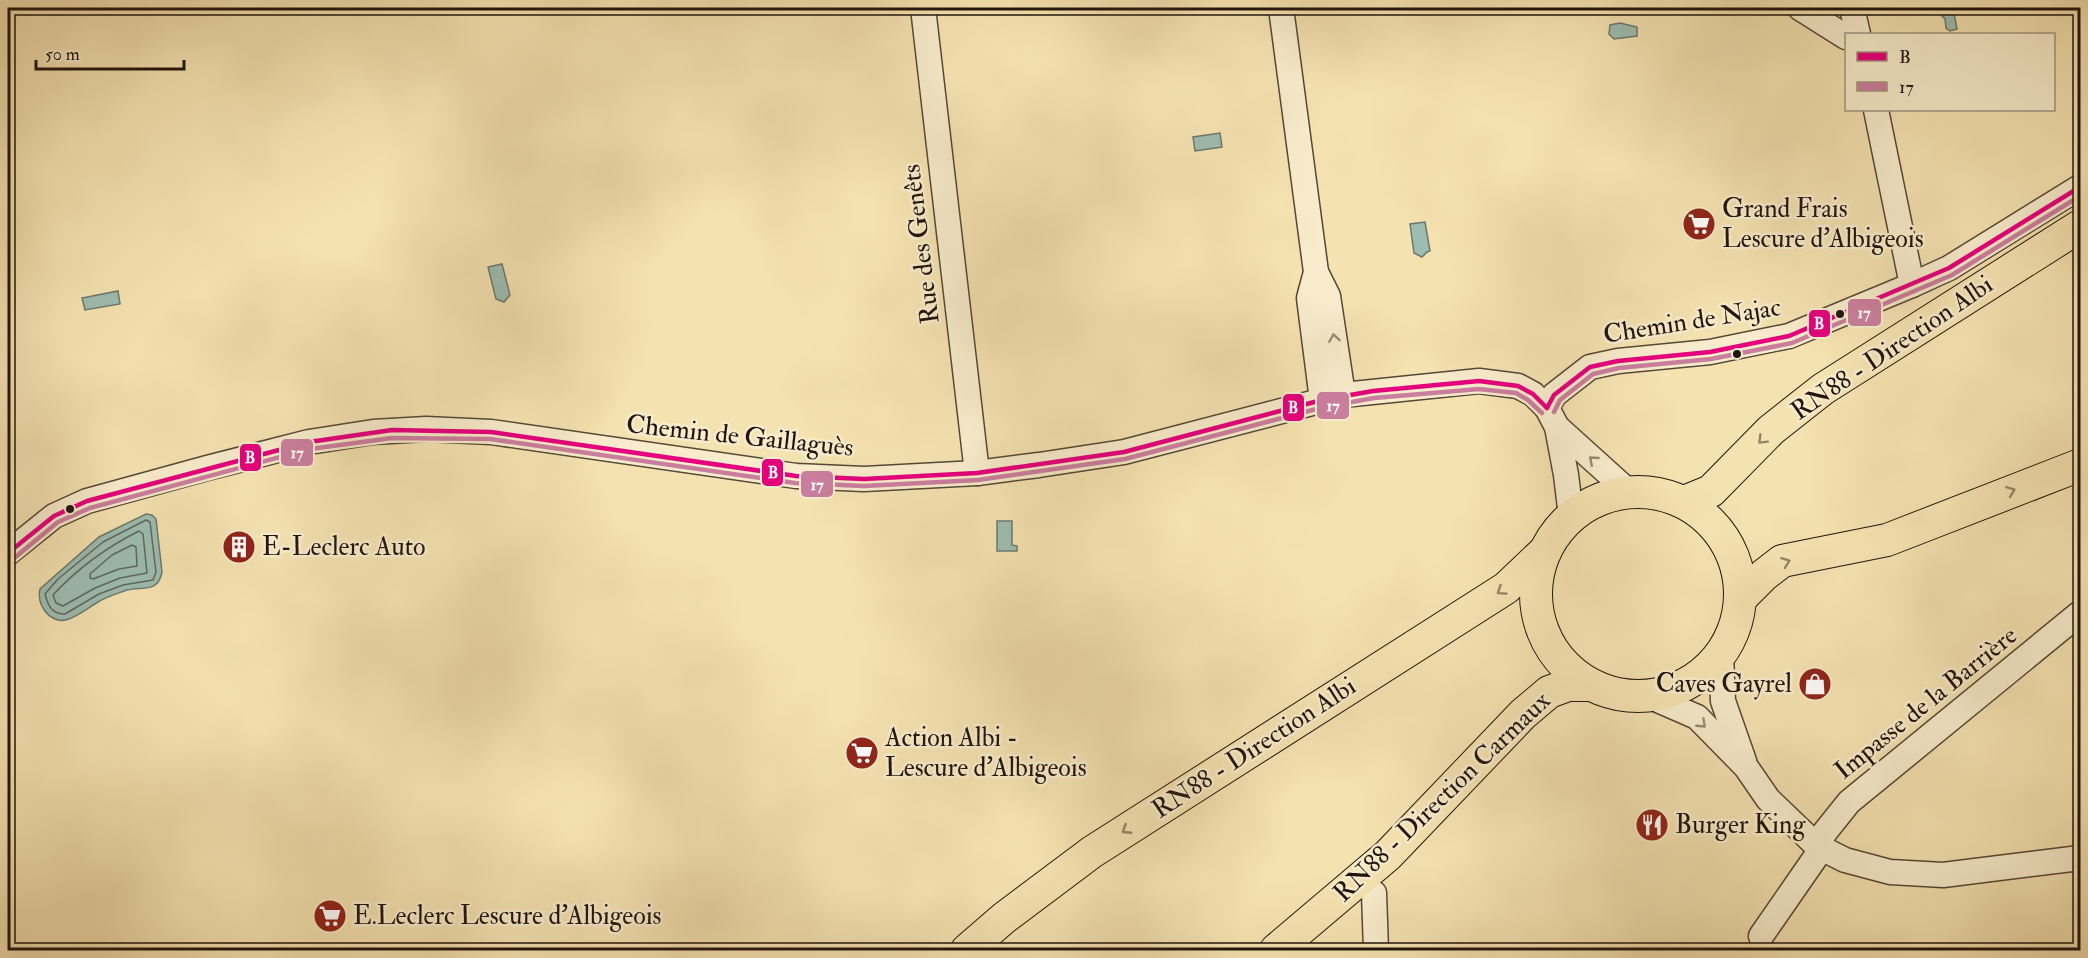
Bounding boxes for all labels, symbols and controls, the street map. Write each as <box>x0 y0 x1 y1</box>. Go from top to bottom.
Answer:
scale bar <box>36 33 184 71</box>
legend <box>1845 33 2055 111</box>
text: 50 m <box>45 43 80 66</box>
text: B <box>1899 46 1911 69</box>
text: 17 <box>1899 76 1914 99</box>
street label: Rue des Genêts <box>895 162 947 326</box>
place label: Grand Frais Lescure d'Albigeois <box>1722 193 1924 255</box>
supermarket icon: Grand Frais Lescure d'Albigeois <box>1681 206 1717 242</box>
street label: RN88 - Direction Albi <box>1785 269 1999 427</box>
street label: Chemin de Najac <box>1601 291 1783 351</box>
line badge: 17 <box>1847 298 1882 327</box>
text: 17 <box>1857 303 1871 323</box>
unlabelled marker <box>1834 308 1846 320</box>
line badge: B <box>1808 309 1831 338</box>
text: B <box>1814 314 1824 334</box>
one-way arrow <box>1329 333 1341 342</box>
unlabelled marker <box>1731 348 1743 360</box>
line badge: 17 <box>1316 391 1350 420</box>
line badge: B <box>1282 393 1305 422</box>
text: 17 <box>1326 396 1340 416</box>
text: B <box>1288 398 1298 418</box>
street label: Chemin de Gaillaguès <box>625 408 855 464</box>
one-way arrow <box>1758 433 1769 444</box>
line badge: 17 <box>280 438 314 467</box>
line badge: B <box>239 443 262 472</box>
text: 17 <box>290 443 304 463</box>
text: B <box>245 448 255 468</box>
one-way arrow <box>1589 456 1599 467</box>
line badge: B <box>761 458 784 487</box>
text: B <box>768 463 778 483</box>
line badge: 17 <box>800 470 834 498</box>
text: 17 <box>810 475 824 495</box>
one-way arrow <box>2005 486 2016 498</box>
unlabelled marker <box>64 503 76 515</box>
building icon: E-Leclerc Auto <box>221 529 257 565</box>
place label: E-Leclerc Auto <box>262 531 426 563</box>
one-way arrow <box>1781 557 1791 570</box>
one-way arrow <box>1496 584 1507 595</box>
street label: Impasse de la Barrière <box>1828 619 2025 787</box>
shop icon: Caves Gayrel <box>1797 666 1833 702</box>
place label: Caves Gayrel <box>1656 668 1792 700</box>
street label: RN88 - Direction Albi <box>1146 670 1362 826</box>
street label: RN88 - Direction Carmaux <box>1327 685 1557 909</box>
one-way arrow <box>1695 716 1706 727</box>
place label: Action Albi - Lescure d'Albigeois <box>884 722 1087 784</box>
supermarket icon: Action Albi - Lescure d'Albigeois <box>844 735 880 771</box>
restaurant icon: Burger King <box>1634 807 1670 843</box>
place label: Burger King <box>1675 809 1806 841</box>
one-way arrow <box>1122 823 1133 834</box>
supermarket icon: E.Leclerc Lescure d'Albigeois <box>312 898 348 934</box>
place label: E.Leclerc Lescure d'Albigeois <box>353 900 662 932</box>

